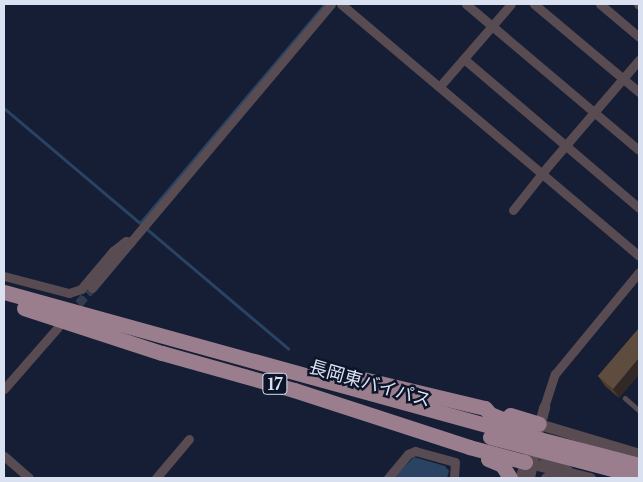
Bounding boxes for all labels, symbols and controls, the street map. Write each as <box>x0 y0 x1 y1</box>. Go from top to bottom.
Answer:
street label: 長岡東バイパス <box>306 356 434 412</box>
road number: 17 <box>261 370 289 398</box>

